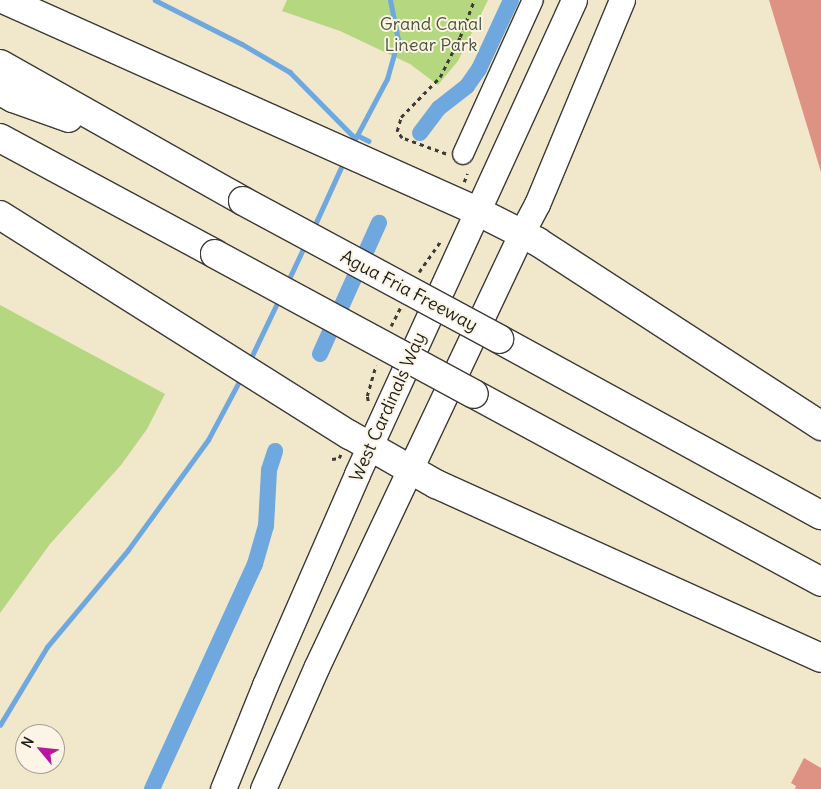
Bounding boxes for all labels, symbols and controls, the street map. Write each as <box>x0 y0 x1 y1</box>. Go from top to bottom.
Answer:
park label: Grand Canal Linear Park <box>380 14 482 56</box>
street label: Agua Fria Freeway <box>337 246 481 336</box>
street label: West Cardinals Way <box>345 329 431 485</box>
north arrow <box>15 724 65 774</box>
text: N <box>17 734 38 751</box>

